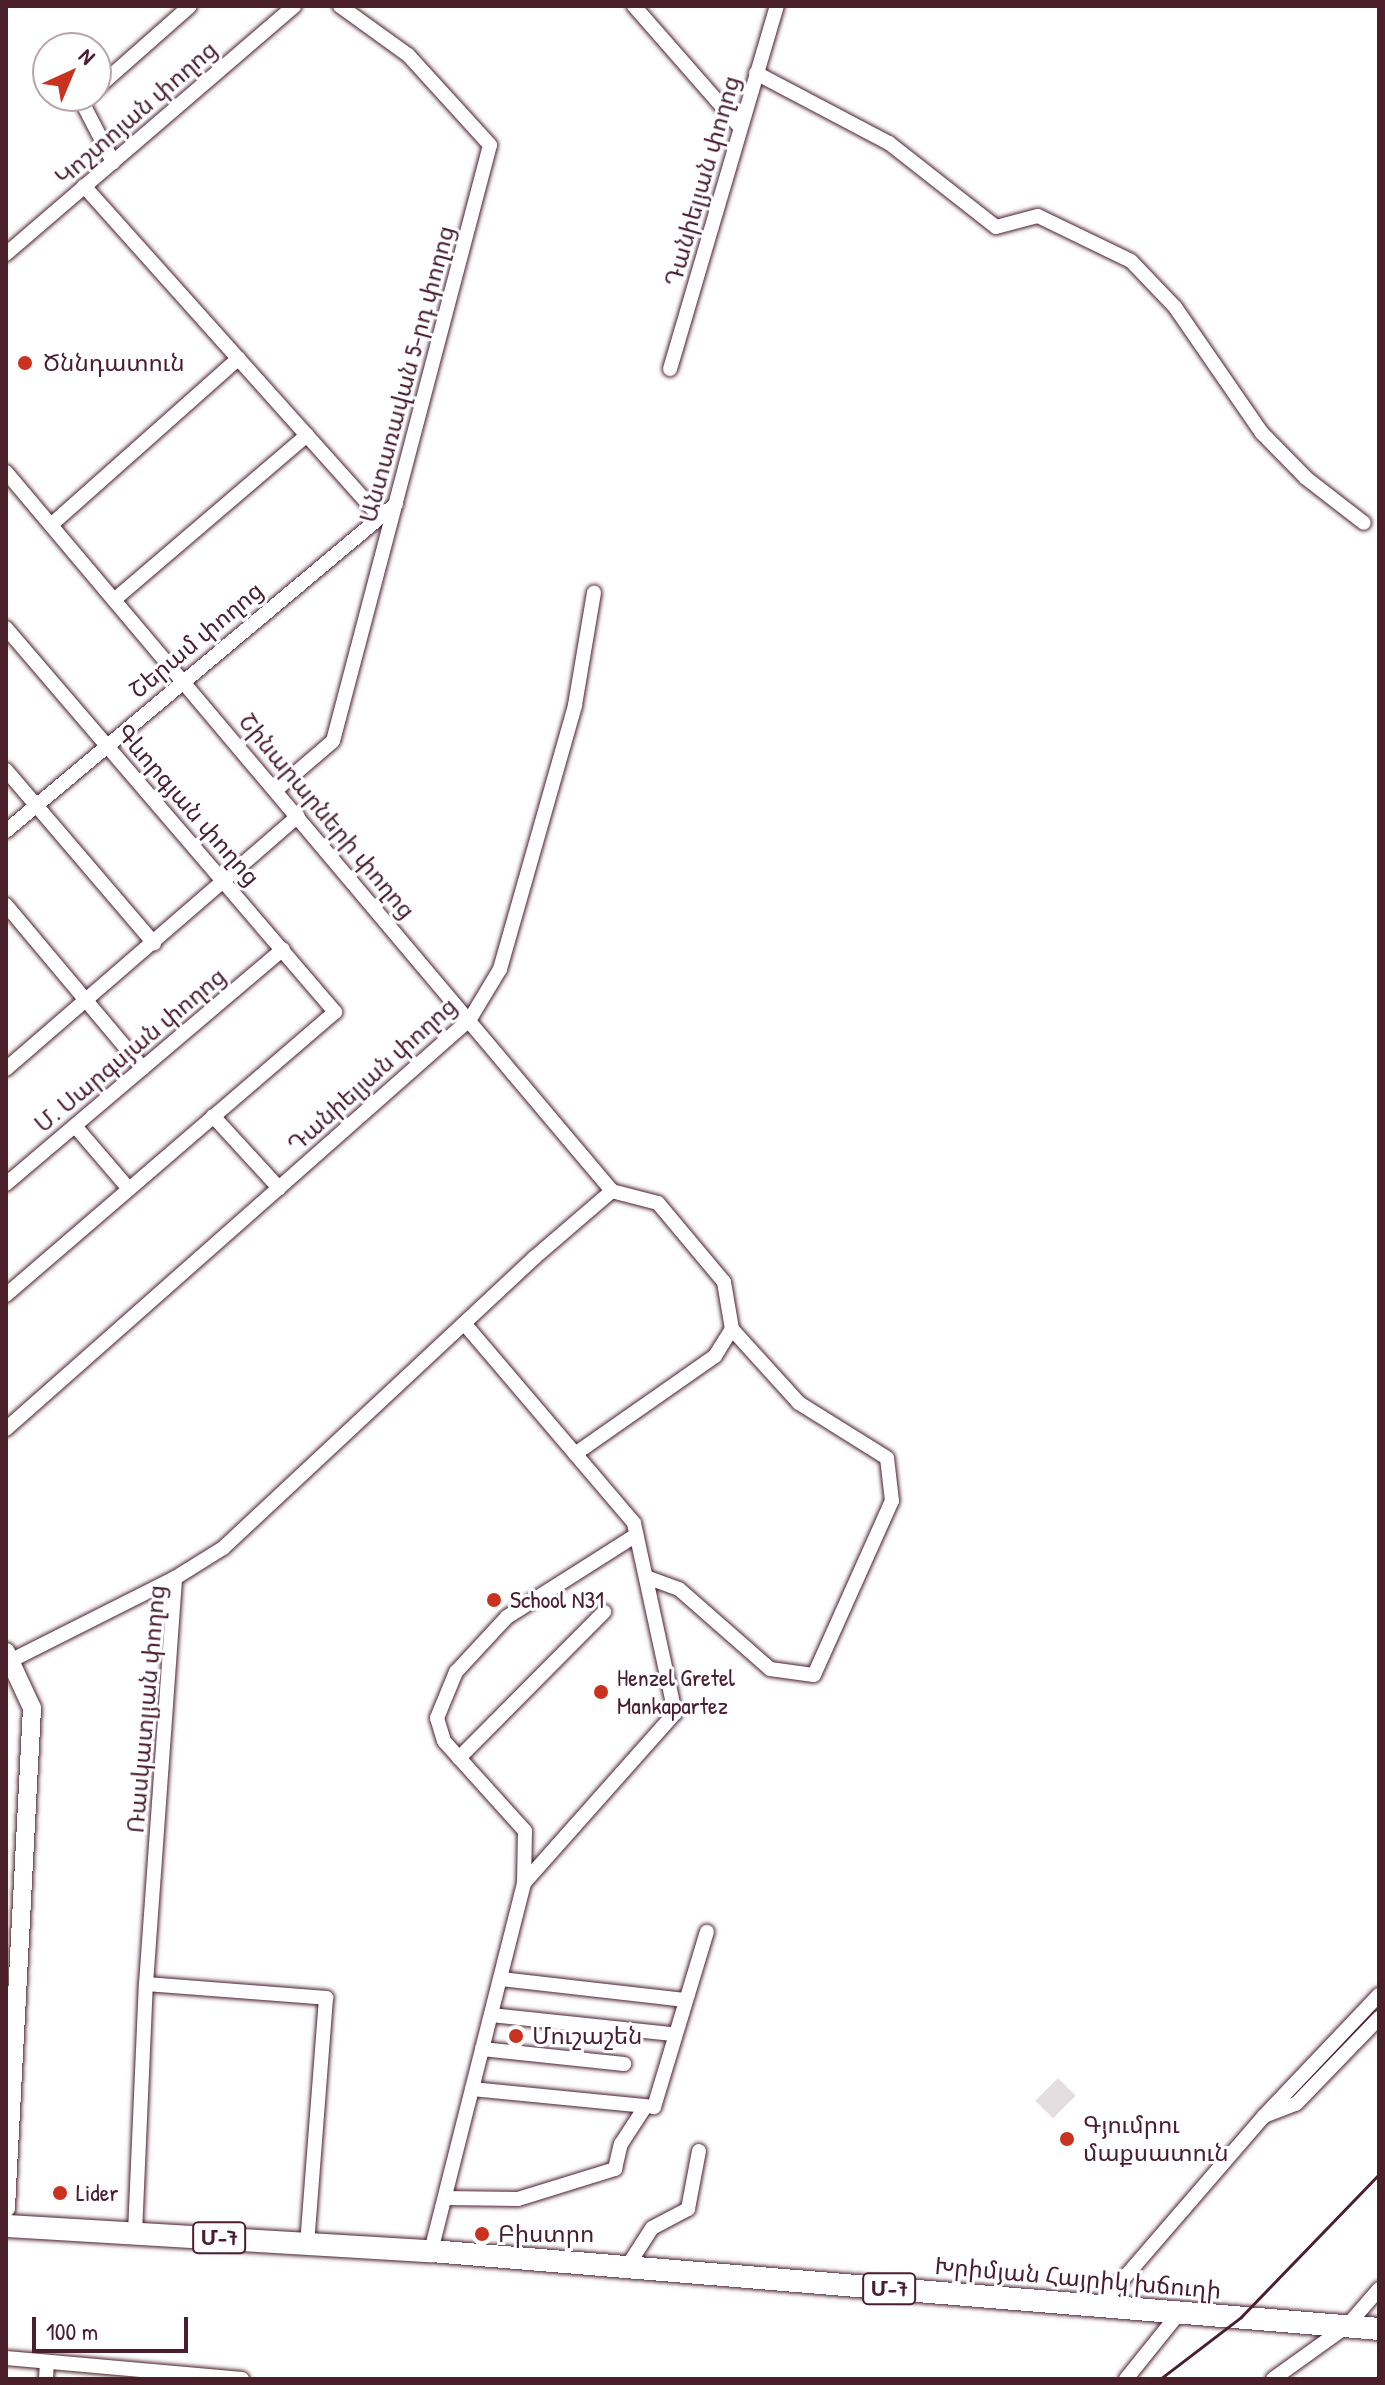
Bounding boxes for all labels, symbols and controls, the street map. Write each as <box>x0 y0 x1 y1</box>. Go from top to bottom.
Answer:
north arrow <box>32 32 112 112</box>
street label: Կոշտոյան փողոց <box>49 35 223 191</box>
text: N <box>73 41 102 71</box>
street label: Դանիելյան փողոց <box>658 72 746 290</box>
street label: Անտառավան 5-րդ փողոց <box>353 222 461 526</box>
place label: Ծննդատուն <box>43 349 185 377</box>
marker: Ծննդատուն <box>14 352 36 374</box>
street label: Շերամ փողոց <box>123 576 269 704</box>
street label: Շինարարների փողոց <box>233 707 421 925</box>
street label: Գևորգյան փողոց <box>110 718 266 892</box>
street label: Մ. Սարգսյան փողոց <box>28 962 232 1138</box>
street label: Դանիելյան փողոց <box>281 991 463 1159</box>
street label: Ռասկատլյան փողոց <box>121 1584 171 1834</box>
place label: School N31 <box>510 1586 604 1614</box>
marker: School N31 <box>485 1591 503 1609</box>
place label: Henzel Gretel Mankapartez <box>617 1664 735 1720</box>
marker: Henzel Gretel Mankapartez <box>592 1683 610 1701</box>
place label: Մուշաշեն <box>532 2022 642 2050</box>
marker: Մուշաշեն <box>507 2027 525 2045</box>
place label: Գյումրու մաքսատուն <box>1083 2111 1229 2167</box>
marker: Գյումրու մաքսատուն <box>1058 2130 1076 2148</box>
place label: Lider <box>76 2179 118 2207</box>
marker: Lider <box>51 2184 69 2202</box>
road number: Մ-7 <box>191 2220 247 2256</box>
place label: Բիստրո <box>498 2220 594 2248</box>
marker: Բիստրո <box>473 2225 491 2243</box>
street label: Խրիմյան Հայրիկ խճուղի <box>934 2251 1222 2305</box>
road number: Մ-7 <box>861 2271 917 2307</box>
scale bar <box>36 2301 192 2351</box>
text: 100 m <box>46 2315 98 2347</box>

